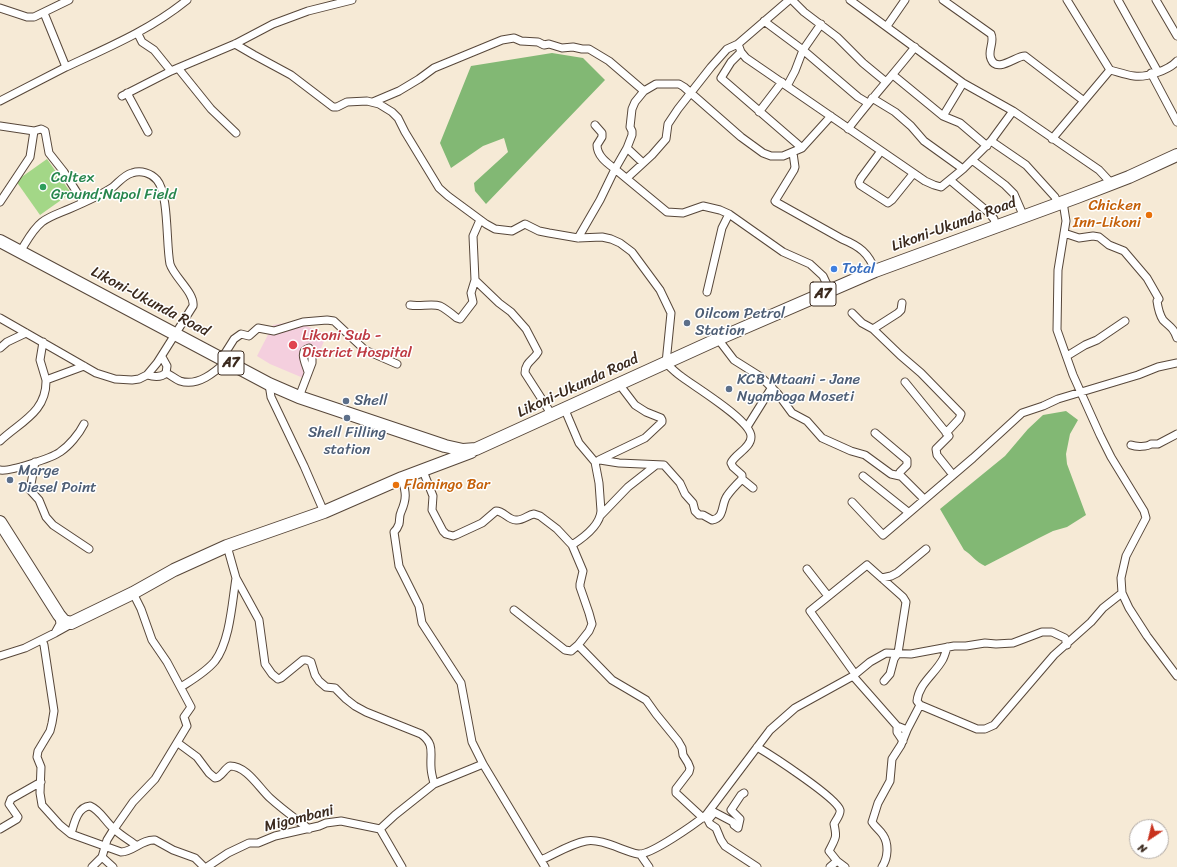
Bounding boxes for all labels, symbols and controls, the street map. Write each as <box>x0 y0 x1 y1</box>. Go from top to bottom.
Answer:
place label: Caltex Ground;Napol Field <box>51 169 177 204</box>
marker: Caltex Ground;Napol Field <box>38 182 48 192</box>
street label: Likoni-Ukunda Road <box>889 194 1019 256</box>
place label: Chicken Inn-Likoni <box>1073 197 1141 232</box>
marker: Chicken Inn-Likoni <box>1144 210 1154 220</box>
place label: Total <box>842 260 875 278</box>
street label: Likoni-Ukunda Road <box>88 263 212 341</box>
marker: Total <box>829 264 839 274</box>
road number: A7 <box>810 282 836 306</box>
place label: Oilcom Petrol Station <box>695 305 785 340</box>
marker: Oilcom Petrol Station <box>682 318 692 328</box>
place label: Likoni Sub - District Hospital <box>302 327 412 362</box>
marker: Likoni Sub - District Hospital <box>287 339 299 351</box>
street label: Likoni-Ukunda Road <box>515 350 641 422</box>
road number: A7 <box>218 351 244 375</box>
place label: KCB Mtaani - Jane Nyamboga Moseti <box>737 371 860 406</box>
marker: KCB Mtaani - Jane Nyamboga Moseti <box>724 384 734 394</box>
place label: Shell <box>354 392 388 410</box>
marker: Shell <box>341 396 351 406</box>
marker: Shell Filling station <box>342 413 352 423</box>
place label: Shell Filling station <box>308 424 386 459</box>
place label: Marge Diesel Point <box>18 462 97 497</box>
marker: Marge Diesel Point <box>5 475 15 485</box>
place label: Flamingo Bar <box>404 476 490 494</box>
marker: Flamingo Bar <box>391 480 401 490</box>
street label: Migombani <box>262 802 336 836</box>
north arrow <box>1129 819 1169 859</box>
text: N <box>1134 838 1151 858</box>

